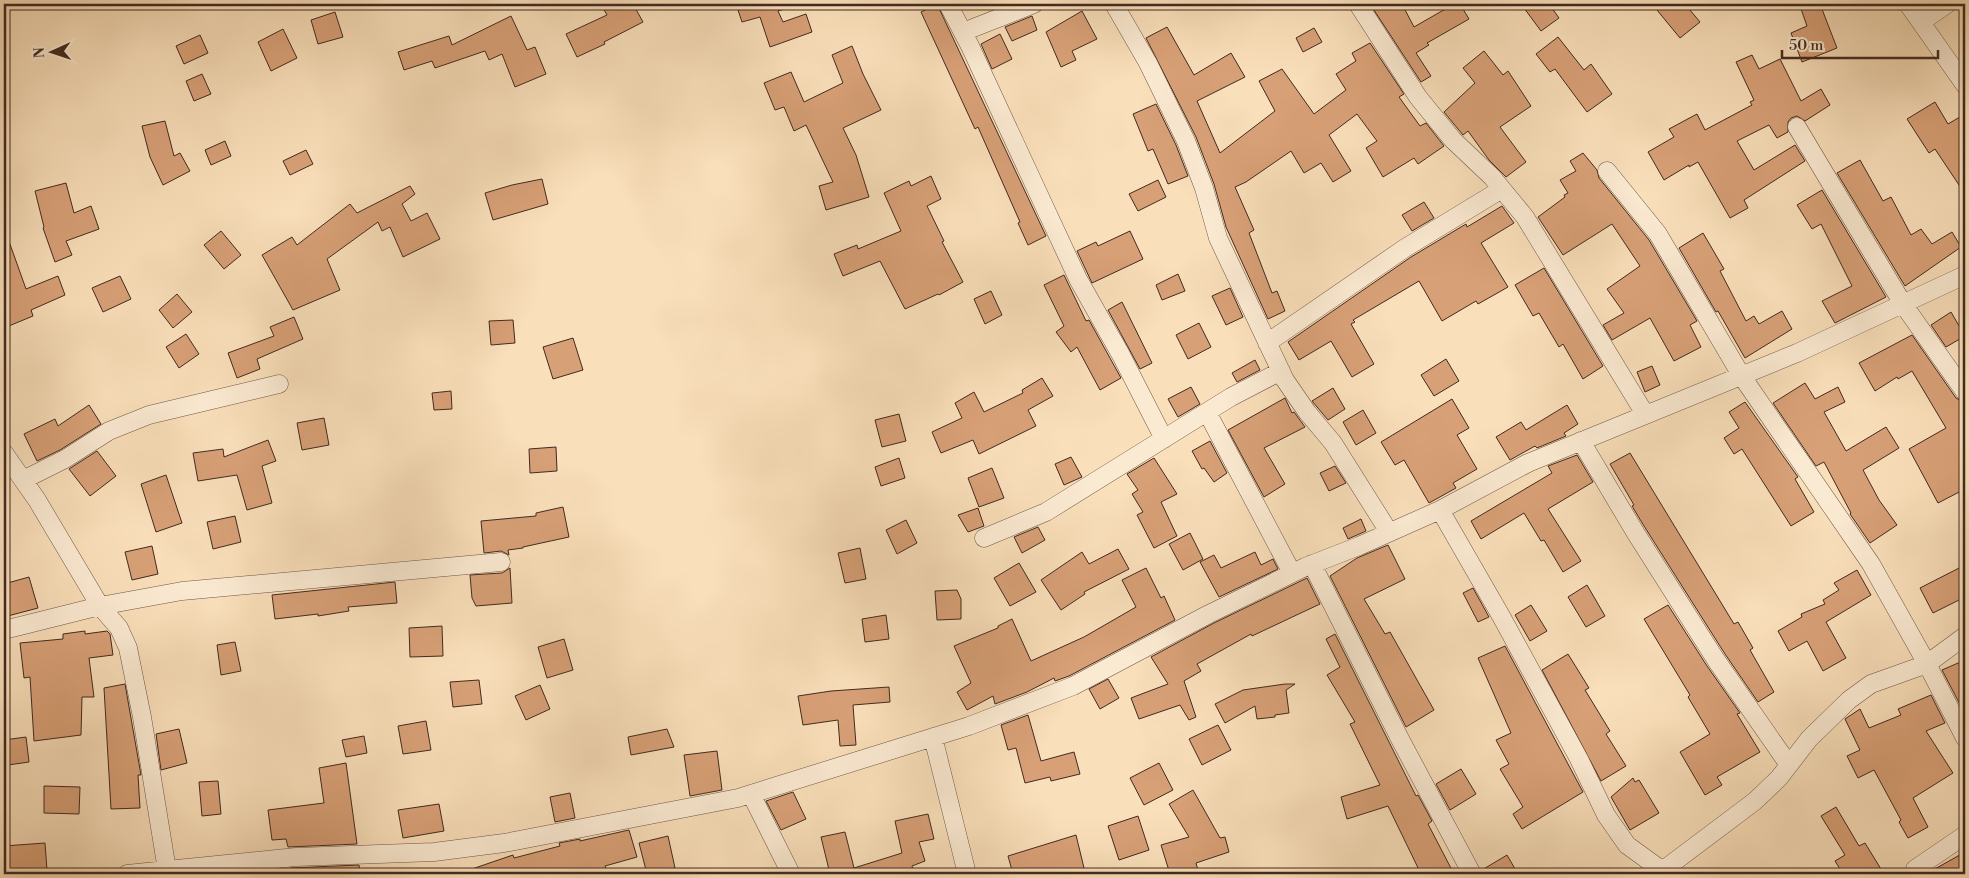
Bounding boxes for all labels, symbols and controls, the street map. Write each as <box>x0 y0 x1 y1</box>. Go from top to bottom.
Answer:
north arrow <box>28 28 78 78</box>
scale bar <box>1782 28 1938 60</box>
text: 50 m <box>1789 36 1823 55</box>
text: N <box>31 47 49 59</box>

